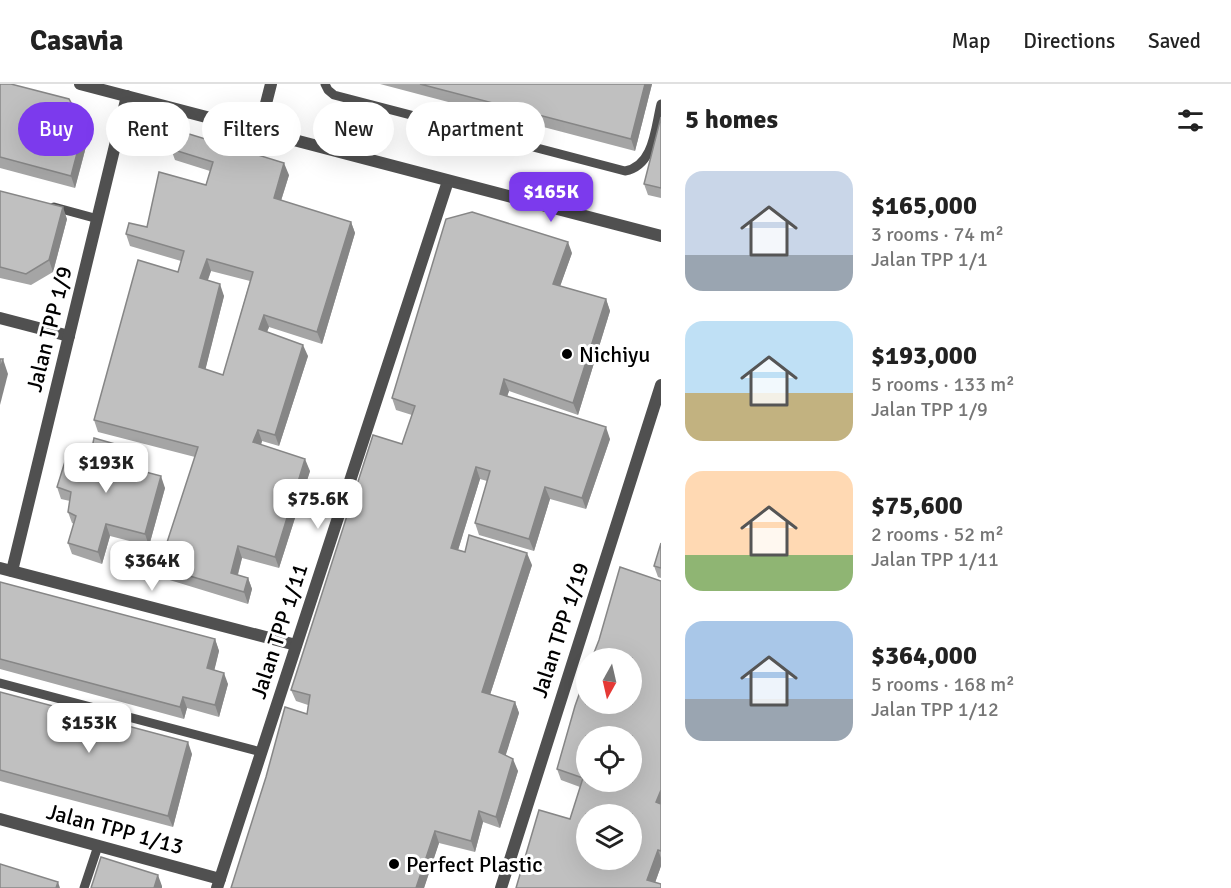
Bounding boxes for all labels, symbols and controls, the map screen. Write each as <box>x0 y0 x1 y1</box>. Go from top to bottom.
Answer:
text: Casavia <box>30 24 123 58</box>
text: Map <box>952 28 990 54</box>
text: Directions <box>1023 28 1115 54</box>
text: Saved <box>1148 28 1201 54</box>
chip: Buy <box>18 102 94 156</box>
chip: Rent <box>106 102 190 156</box>
chip: Filters <box>202 102 301 156</box>
chip: New <box>313 102 394 156</box>
chip: Apartment <box>406 102 545 156</box>
text: 5 homes <box>685 104 778 136</box>
icon: filters <box>1174 104 1207 137</box>
pin: $165K <box>509 172 593 223</box>
text: $165K <box>523 179 579 204</box>
text: $165,000 <box>871 190 977 222</box>
icon: home <box>733 195 805 267</box>
text: 3 rooms · 74 m² <box>871 222 1004 247</box>
text: Jalan TPP 1/1 <box>871 247 988 272</box>
street label: Jalan TPP 1/9 <box>20 263 78 395</box>
text: $193,000 <box>871 340 977 372</box>
place label: Nichiyu <box>579 341 650 368</box>
icon: home <box>733 345 805 417</box>
marker: Nichiyu <box>560 347 574 361</box>
text: 5 rooms · 133 m² <box>871 372 1015 397</box>
text: Jalan TPP 1/9 <box>871 397 988 422</box>
pin: $193K <box>64 443 148 494</box>
text: $193K <box>78 450 134 475</box>
pin: $75.6K <box>269 479 367 530</box>
text: $75.6K <box>287 486 349 511</box>
text: $75,600 <box>871 490 963 522</box>
icon: home <box>733 495 805 567</box>
text: 2 rooms · 52 m² <box>871 522 1004 547</box>
pin: $364K <box>110 541 194 592</box>
text: Jalan TPP 1/11 <box>871 547 999 572</box>
text: $364K <box>124 548 180 573</box>
street label: Jalan TPP 1/19 <box>525 559 595 701</box>
street label: Jalan TPP 1/11 <box>244 560 314 702</box>
text: $364,000 <box>871 640 977 672</box>
icon: home <box>733 645 805 717</box>
north arrow <box>576 648 642 714</box>
map controls <box>576 648 642 870</box>
text: 5 rooms · 168 m² <box>871 672 1015 697</box>
text: Jalan TPP 1/12 <box>871 697 999 722</box>
pin: $153K <box>47 703 131 754</box>
text: $153K <box>61 710 117 735</box>
button: locate <box>576 726 642 792</box>
street label: Jalan TPP 1/13 <box>44 798 186 860</box>
button: layers <box>576 804 642 870</box>
place label: Perfect Plastic <box>406 851 543 878</box>
marker: Perfect Plastic <box>387 857 401 871</box>

